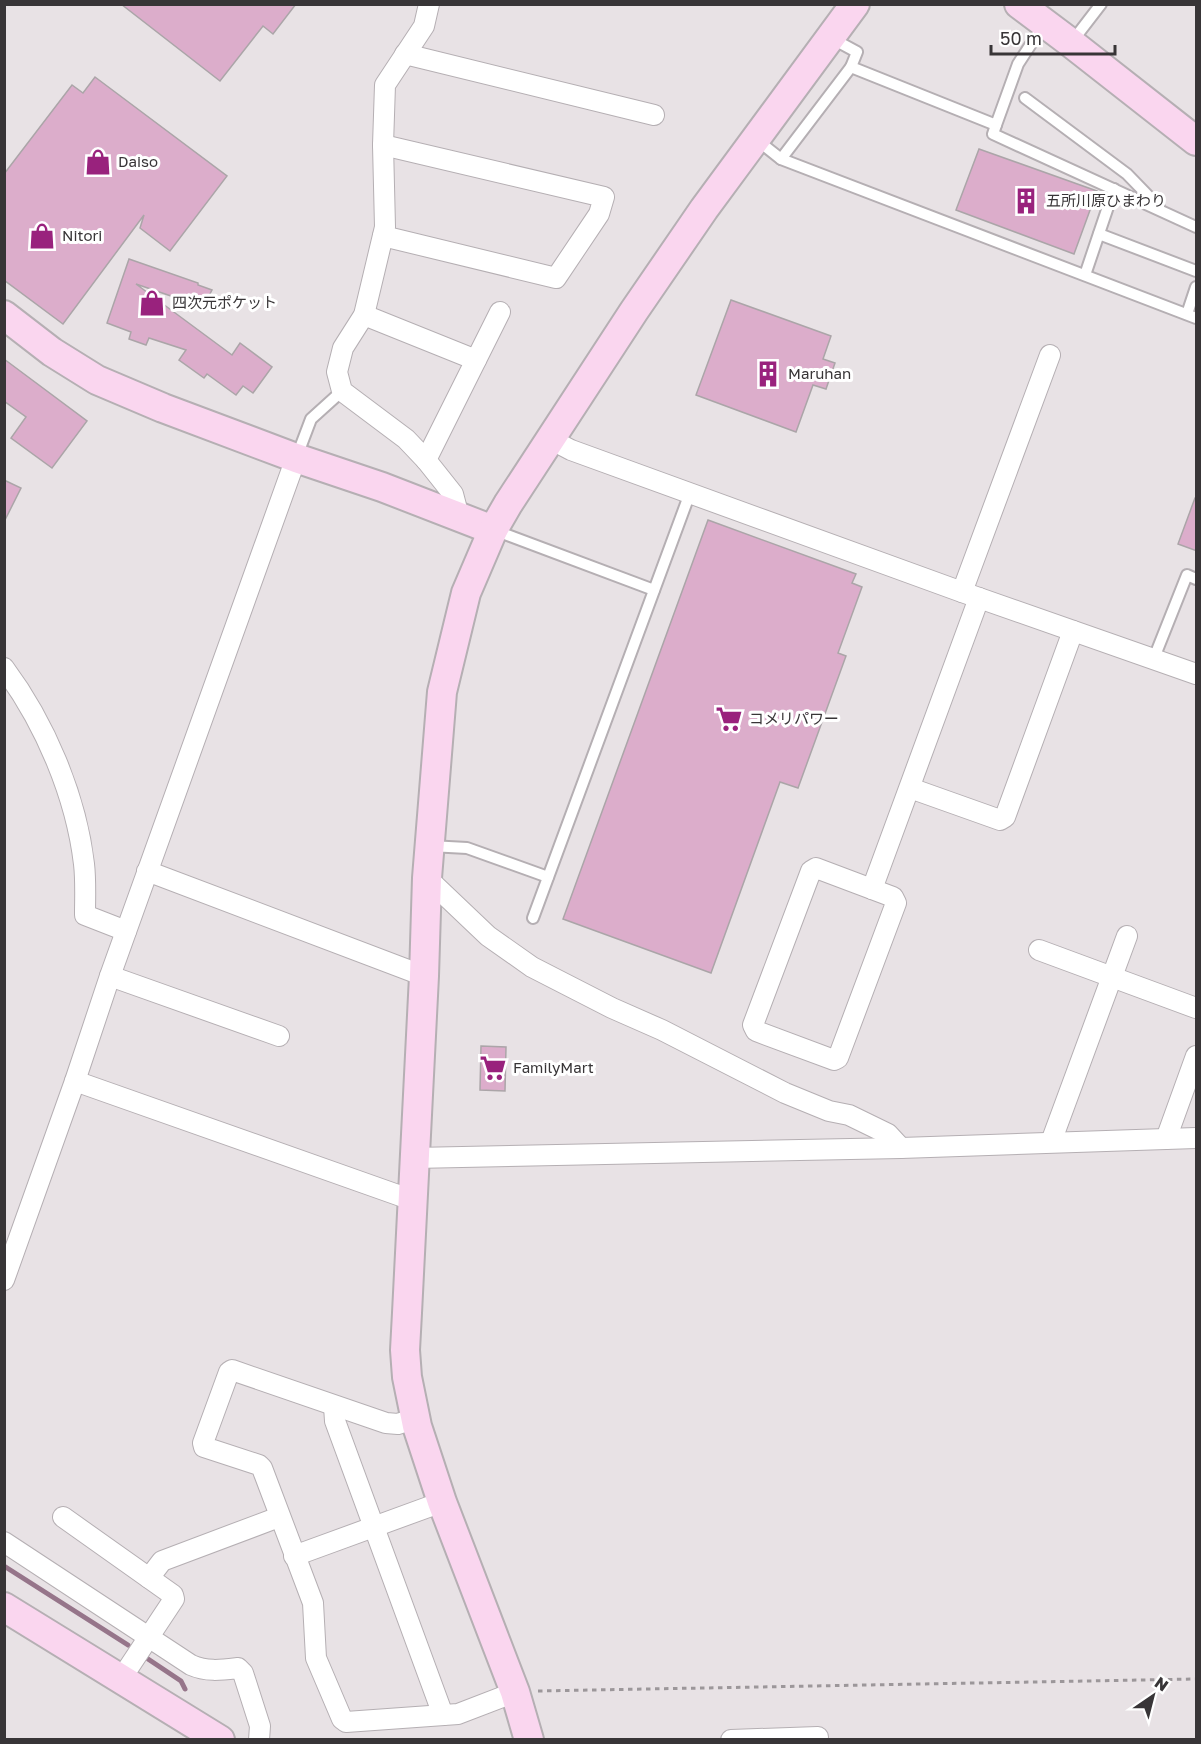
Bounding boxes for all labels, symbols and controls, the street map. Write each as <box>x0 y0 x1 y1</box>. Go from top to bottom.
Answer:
scale bar <box>991 18 1116 56</box>
text: 50 m <box>1000 27 1042 49</box>
shop icon: Daiso <box>83 147 113 177</box>
place label: Daiso <box>118 152 158 170</box>
building icon: 五所川原ひまわり <box>1011 186 1041 216</box>
place label: 五所川原ひまわり <box>1046 191 1166 209</box>
shop icon: Nitori <box>27 221 57 251</box>
place label: Nitori <box>62 226 102 244</box>
shop icon: 四次元ポケット <box>137 288 167 318</box>
place label: 四次元ポケット <box>172 293 277 311</box>
building icon: Maruhan <box>753 359 783 389</box>
place label: Maruhan <box>788 364 851 382</box>
supermarket icon: コメリパワー <box>714 704 744 734</box>
place label: コメリパワー <box>749 709 839 727</box>
supermarket icon: FamilyMart <box>478 1053 508 1083</box>
place label: FamilyMart <box>513 1058 594 1076</box>
north arrow <box>1123 1666 1183 1726</box>
text: N <box>1151 1672 1172 1695</box>

